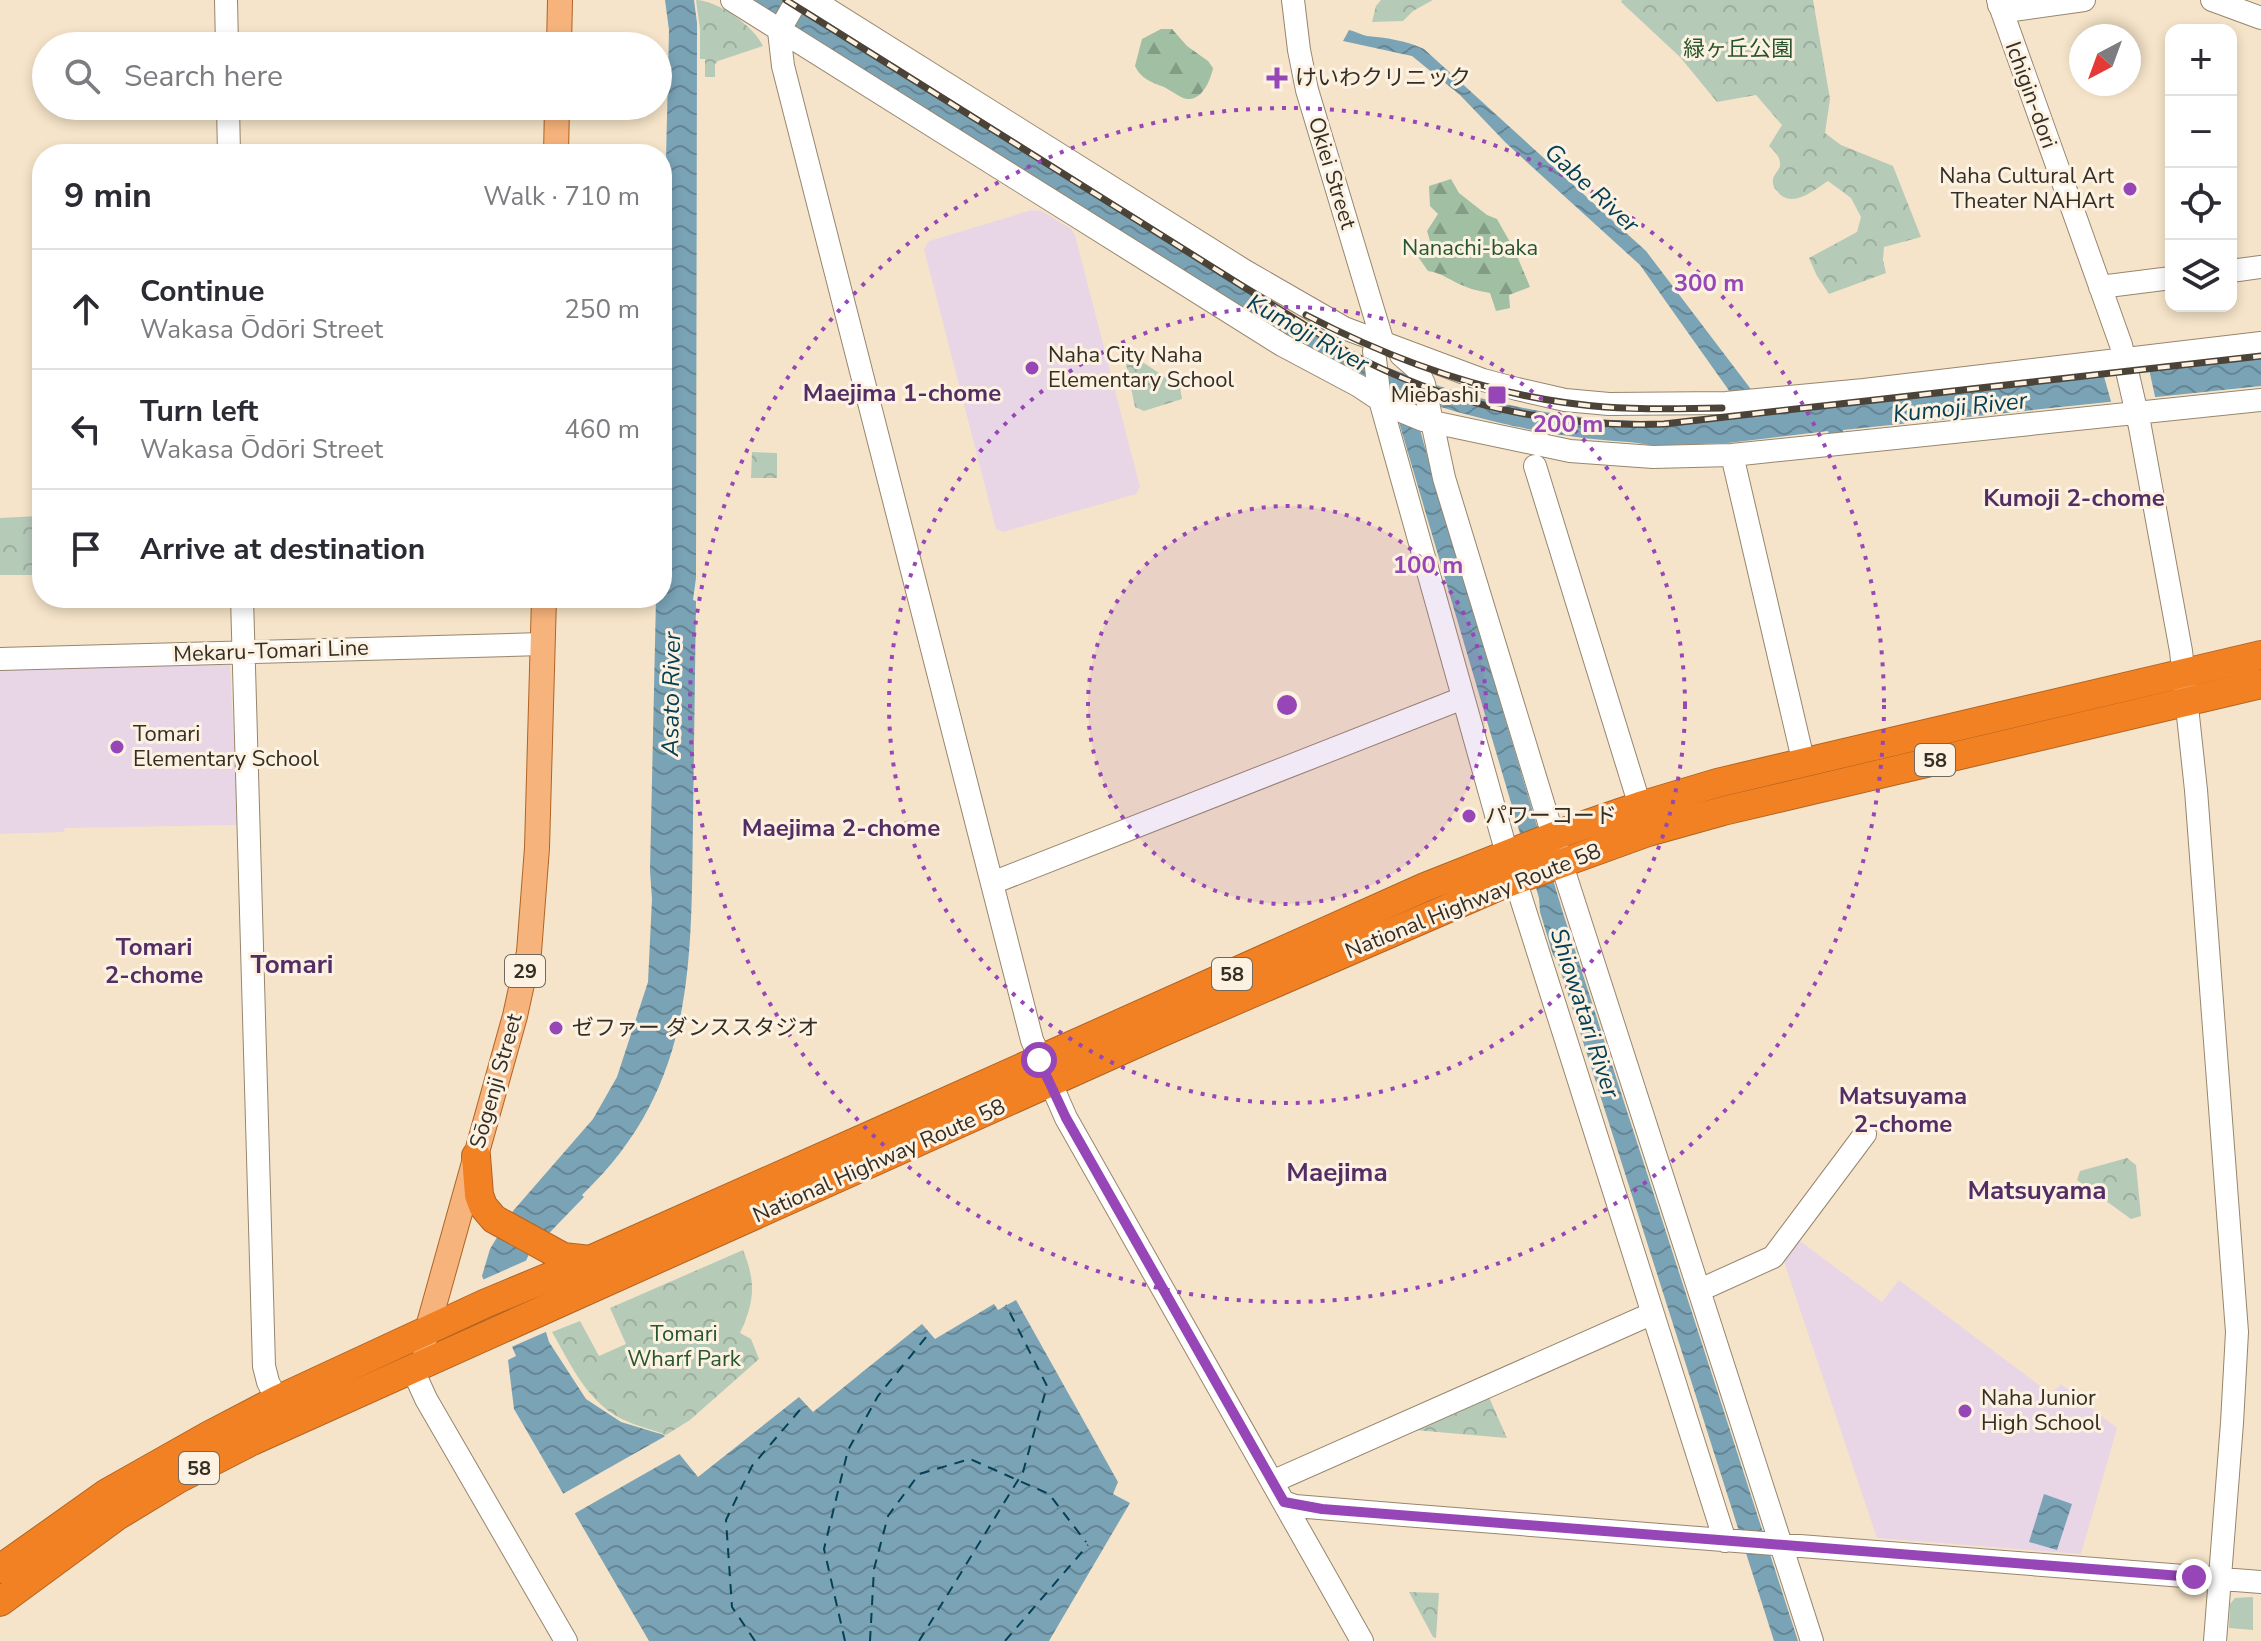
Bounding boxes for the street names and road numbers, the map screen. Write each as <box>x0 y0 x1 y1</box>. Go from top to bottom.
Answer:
street label: Ichigin-dori <box>1998 37 2064 153</box>
street label: Okiei Street <box>1301 113 1363 233</box>
street label: Mekaru-Tomari Line <box>173 633 369 669</box>
road number: 58 <box>1915 744 1955 776</box>
street label: National Highway Route 58 <box>1341 836 1605 966</box>
road number: 29 <box>505 955 545 987</box>
road number: 58 <box>1212 958 1252 990</box>
street label: Sōgenji Street <box>462 1010 530 1152</box>
street label: National Highway Route 58 <box>748 1092 1010 1230</box>
road number: 58 <box>179 1452 219 1484</box>

